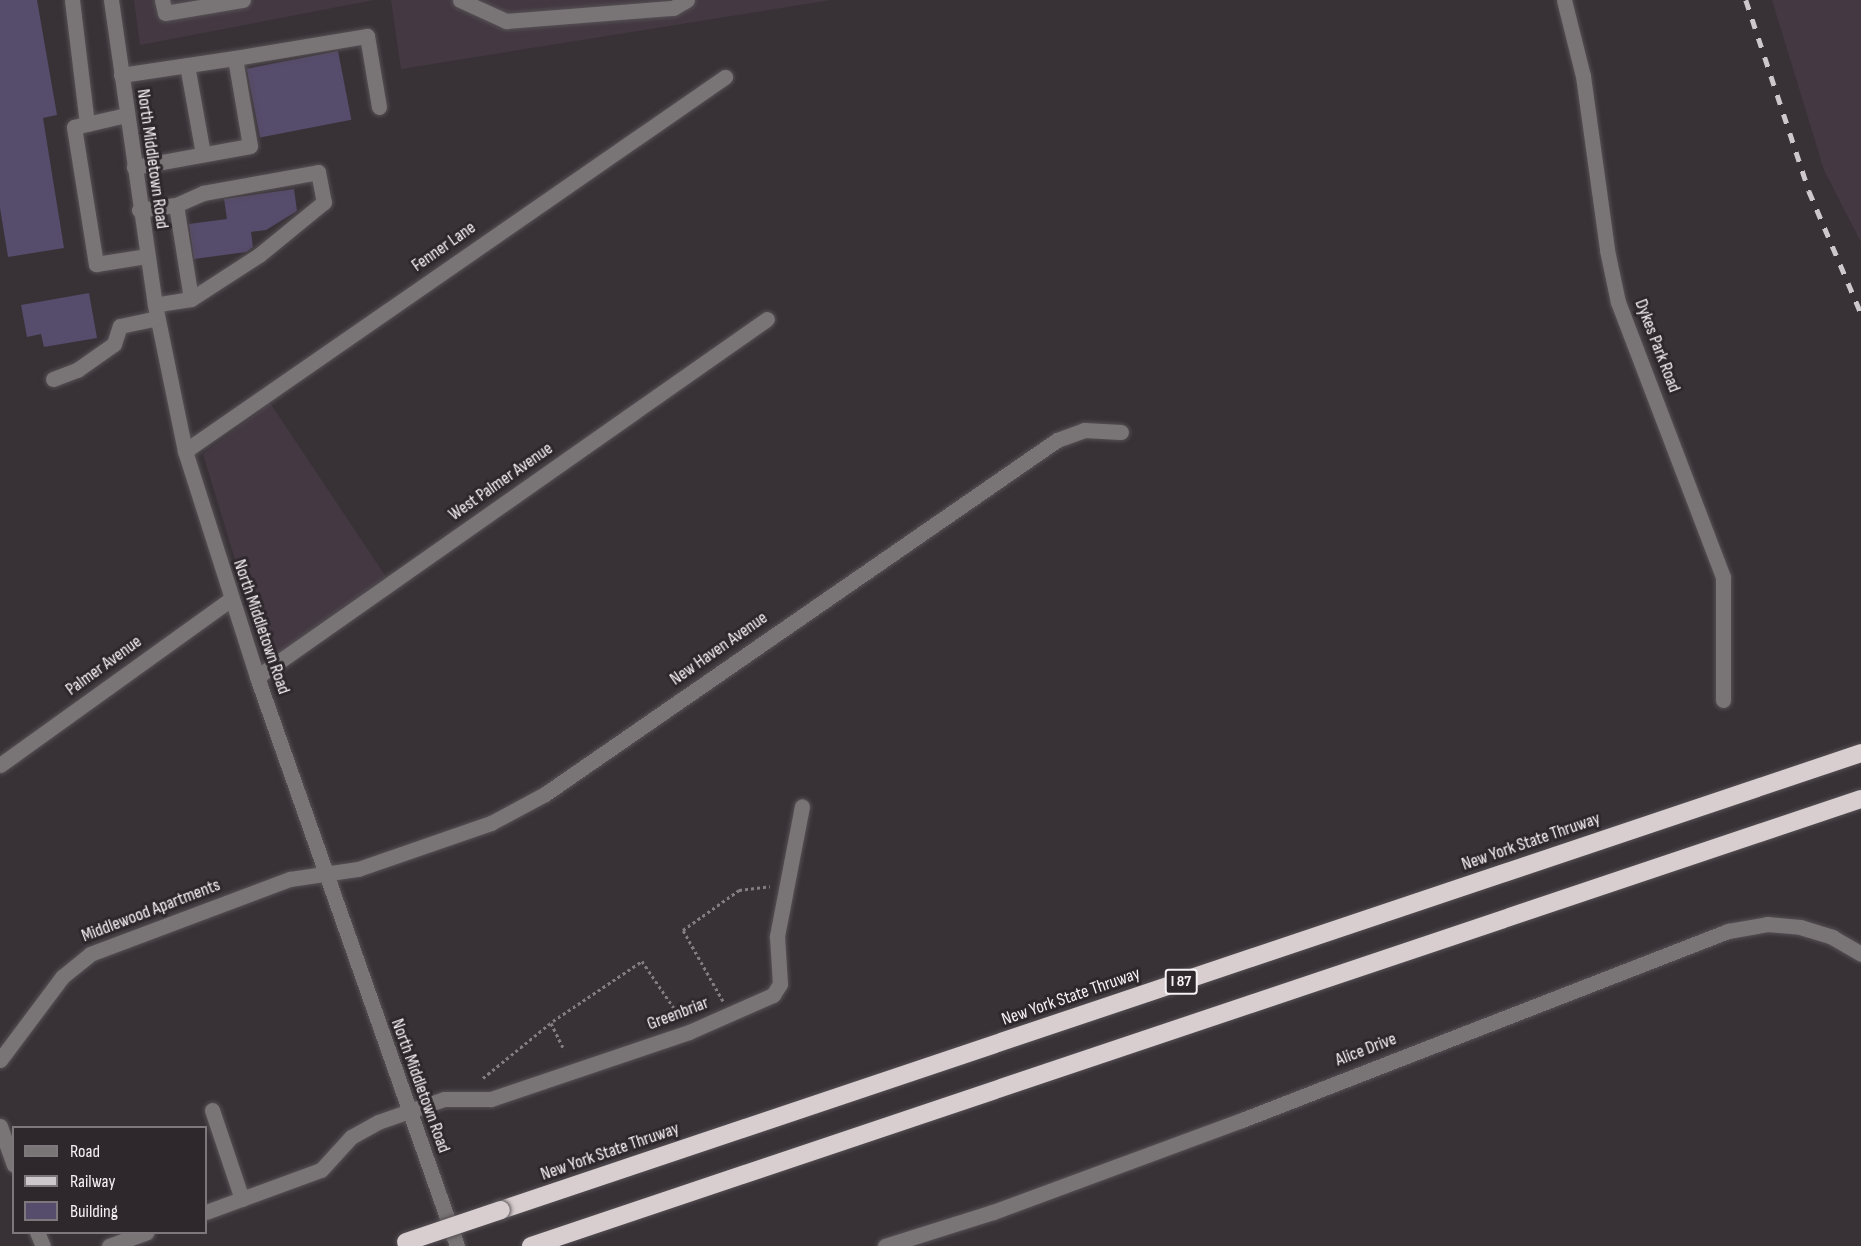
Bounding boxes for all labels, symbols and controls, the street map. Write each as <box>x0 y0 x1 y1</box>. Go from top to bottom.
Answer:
street label: North Middletown Road <box>131 88 173 230</box>
street label: Fenner Lane <box>408 217 480 277</box>
street label: Dykes Park Road <box>1629 296 1685 396</box>
street label: West Palmer Avenue <box>445 438 557 526</box>
street label: North Middletown Road <box>228 557 294 697</box>
street label: New Haven Avenue <box>666 607 772 691</box>
street label: Palmer Avenue <box>62 631 146 701</box>
street label: New York State Thruway <box>1459 808 1603 876</box>
street label: Middlewood Apartments <box>79 875 223 947</box>
street label: New York State Thruway <box>999 963 1143 1031</box>
road number: I 87 <box>1164 969 1198 995</box>
street label: Greenbriar <box>644 992 712 1036</box>
street label: North Middletown Road <box>386 1016 454 1156</box>
street label: Alice Drive <box>1332 1029 1400 1071</box>
street label: New York State Thruway <box>538 1118 682 1186</box>
legend <box>12 1126 207 1234</box>
text: Road <box>70 1141 100 1162</box>
text: Railway <box>70 1171 115 1192</box>
text: Building <box>70 1201 118 1222</box>

